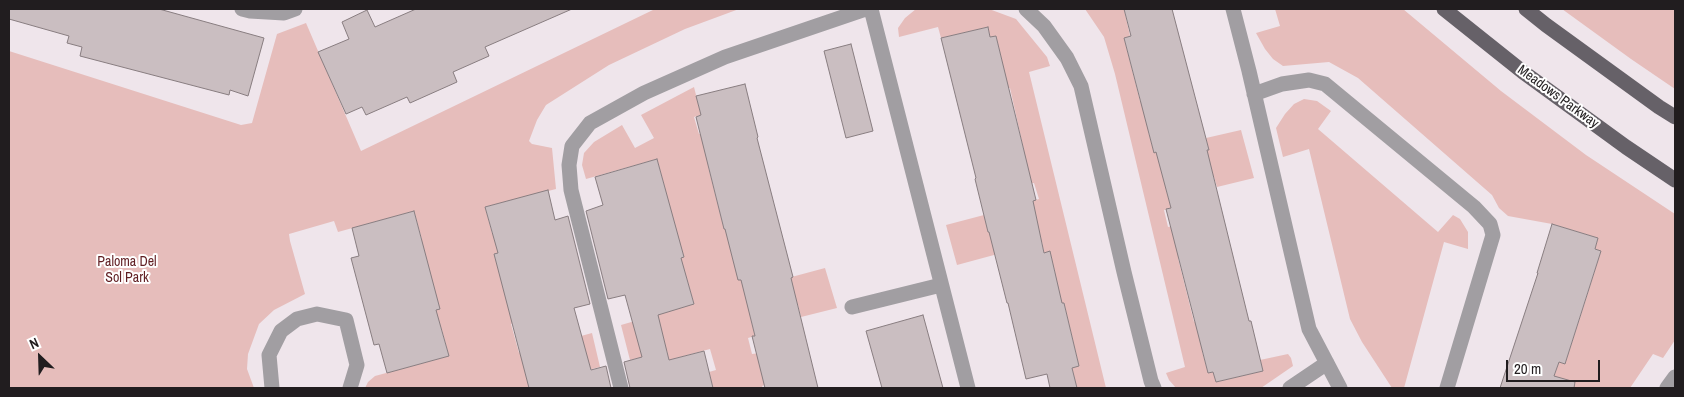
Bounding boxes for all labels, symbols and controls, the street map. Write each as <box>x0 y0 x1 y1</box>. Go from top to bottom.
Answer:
street label: Meadows Parkway <box>1514 62 1602 132</box>
park label: Paloma Del Sol Park <box>97 254 157 286</box>
north arrow <box>15 332 65 382</box>
text: N <box>26 333 41 353</box>
scale bar <box>1509 350 1603 382</box>
text: 20 m <box>1514 358 1541 379</box>

